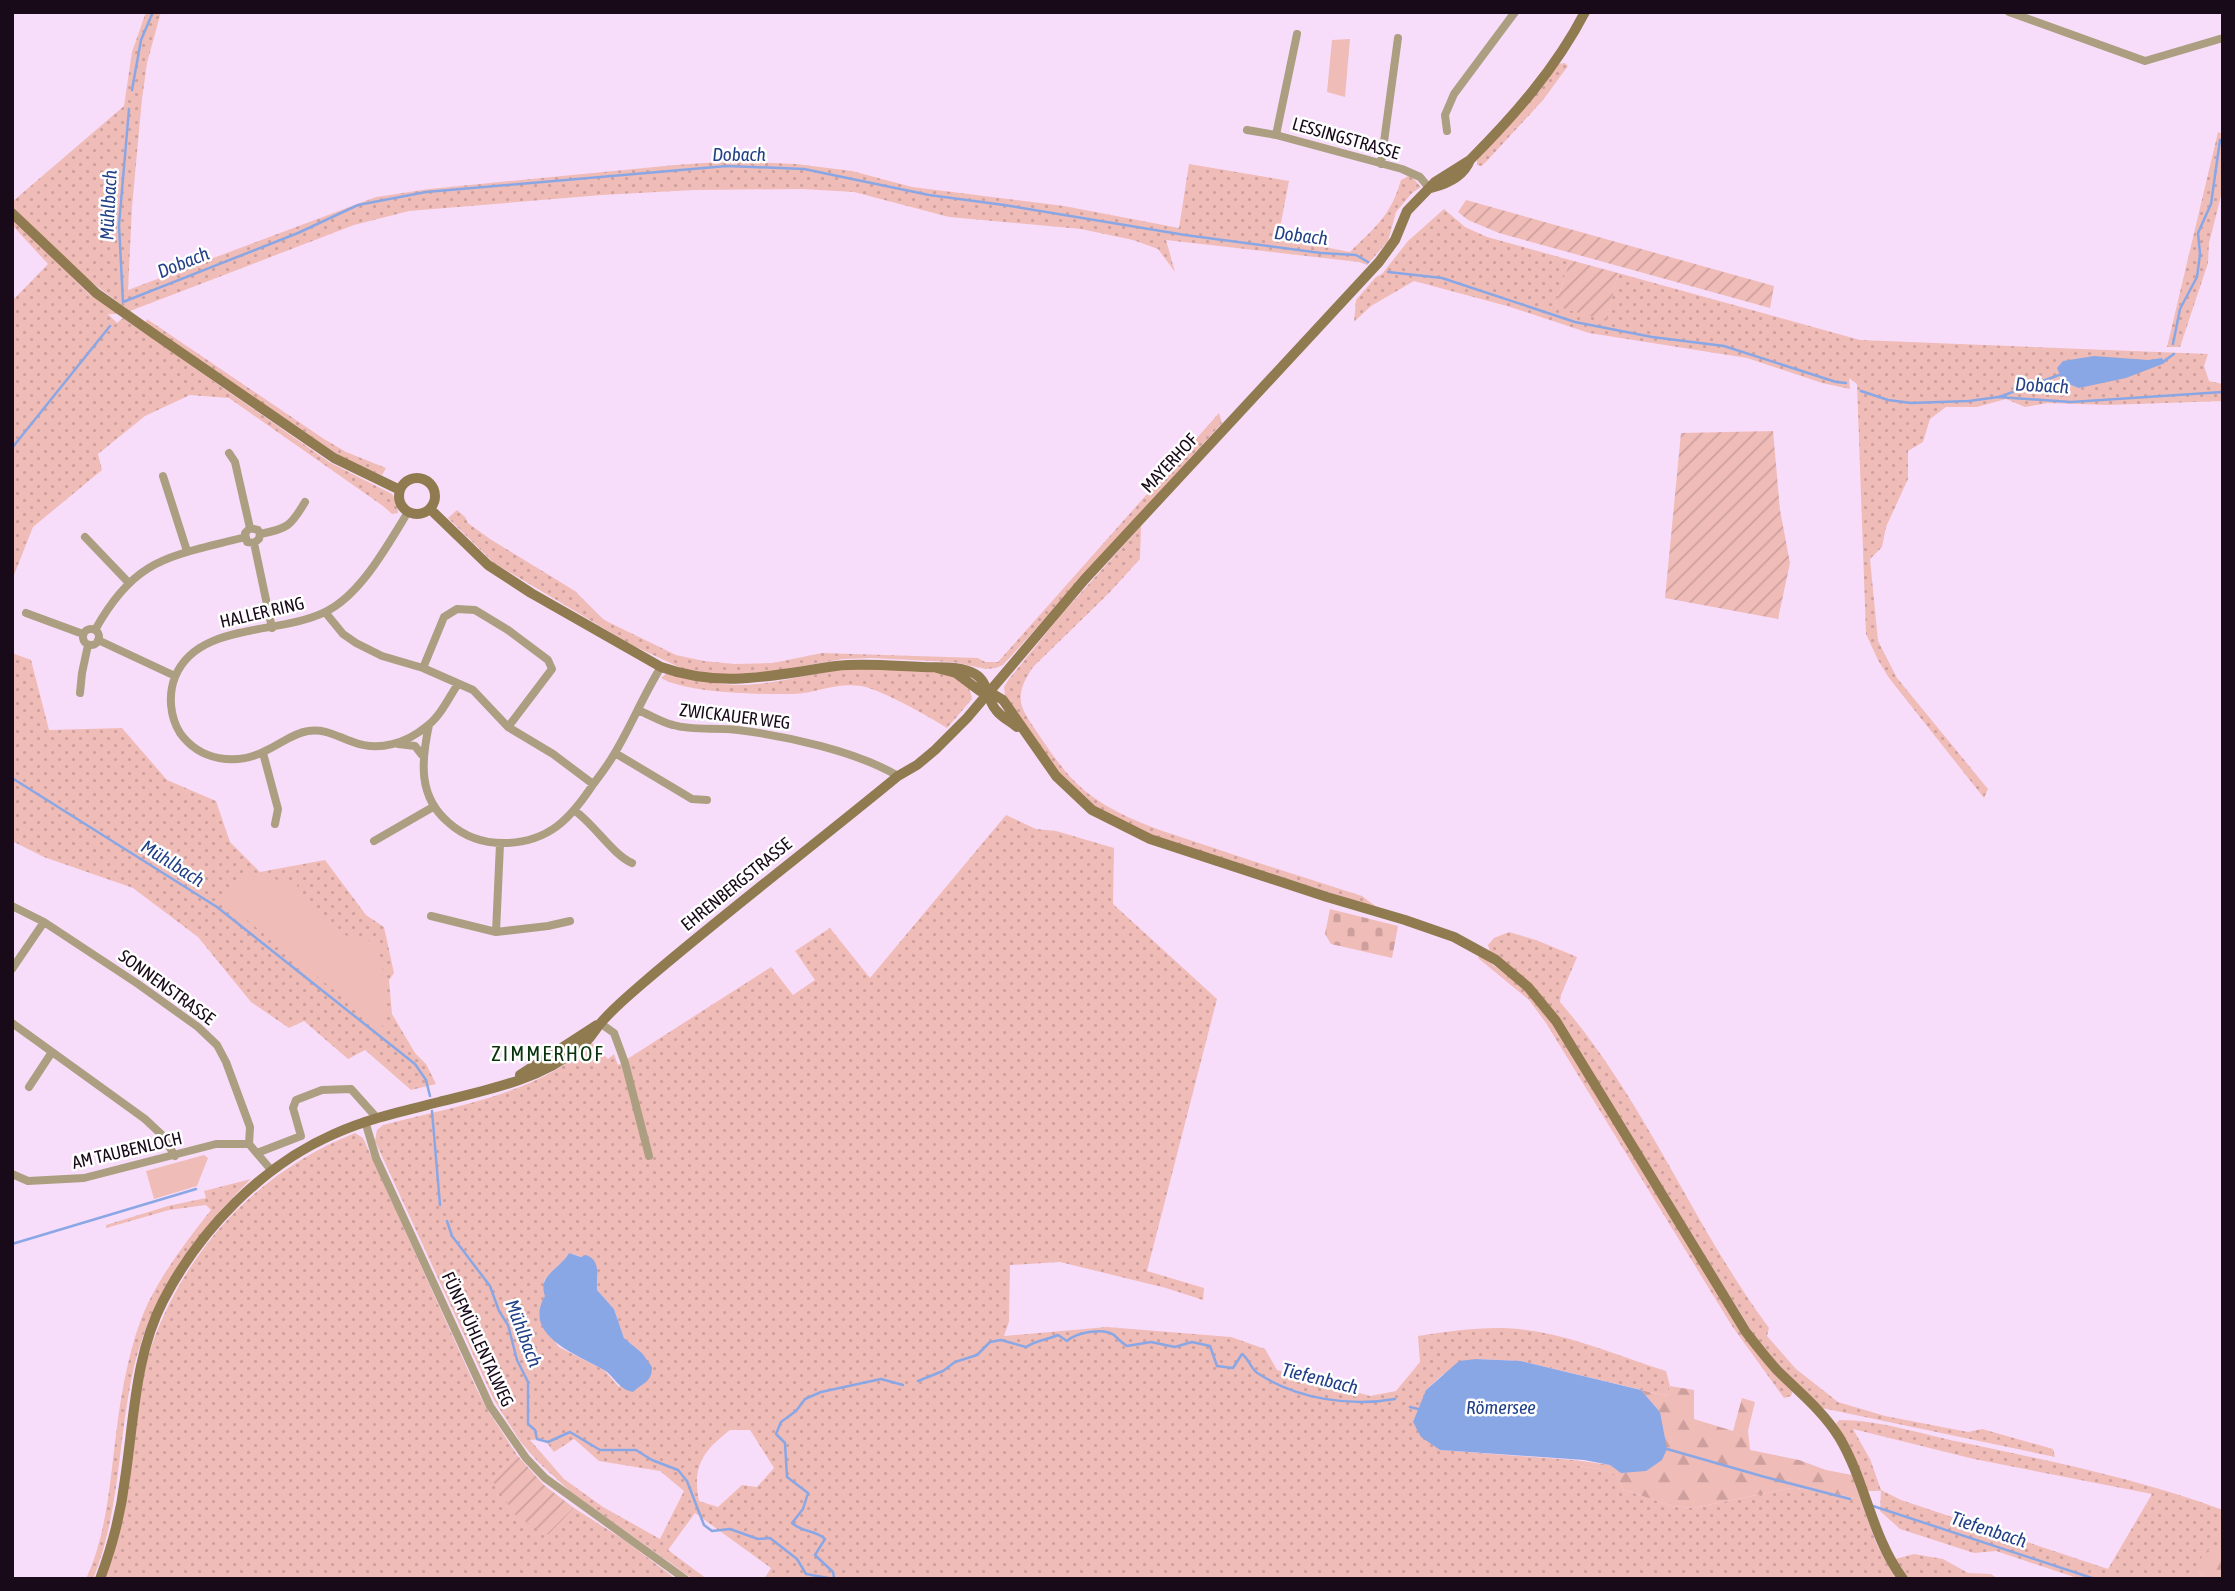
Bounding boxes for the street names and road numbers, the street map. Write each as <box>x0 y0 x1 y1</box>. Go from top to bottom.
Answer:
street label: LESSINGSTRASSE <box>1290 113 1402 163</box>
street label: MAYERHOF <box>1136 429 1202 497</box>
street label: HALLER RING <box>218 592 306 632</box>
street label: ZWICKAUER WEG <box>678 699 792 733</box>
street label: EHRENBERGSTRASSE <box>677 833 796 935</box>
street label: SONNENSTRASSE <box>115 945 219 1029</box>
street label: AM TAUBENLOCH <box>70 1127 184 1173</box>
street label: FÜNFMÜHLENTALWEG <box>438 1268 518 1410</box>

